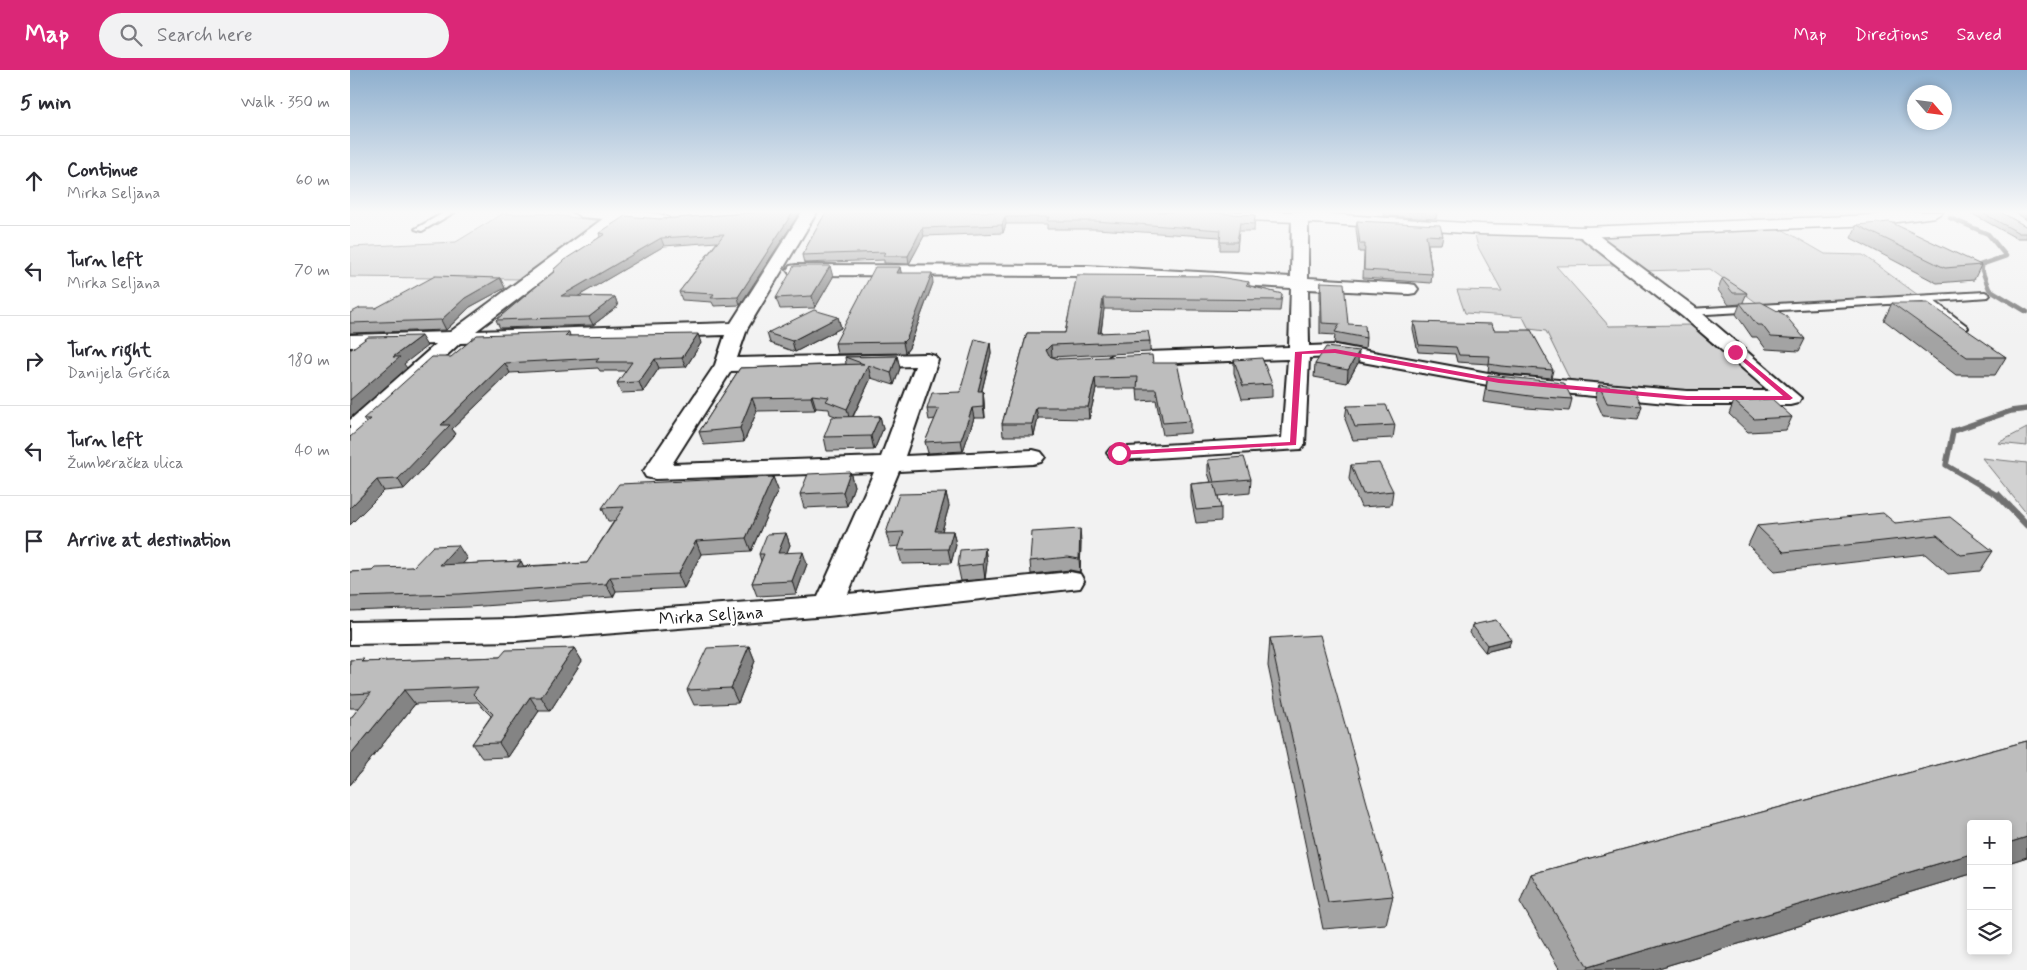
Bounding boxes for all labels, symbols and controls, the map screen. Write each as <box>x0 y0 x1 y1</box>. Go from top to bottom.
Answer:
search box <box>99 13 449 58</box>
text: Map <box>25 20 69 51</box>
icon: search <box>117 21 145 49</box>
text: Search here <box>157 23 253 48</box>
text: Map <box>1794 23 1827 47</box>
text: Directions <box>1855 23 1929 47</box>
text: Saved <box>1957 23 2002 47</box>
north arrow <box>1907 85 1952 130</box>
text: 5 min <box>20 89 72 117</box>
text: Walk · 350 m <box>241 92 330 113</box>
text: Continue <box>67 158 138 183</box>
icon: ahead <box>20 167 48 195</box>
text: 60 m <box>296 170 330 191</box>
text: Mirka Seljana <box>67 183 160 204</box>
text: Turn left <box>67 248 143 273</box>
icon: left <box>20 257 48 285</box>
text: 70 m <box>294 260 330 281</box>
text: Mirka Seljana <box>67 273 160 294</box>
text: Turn right <box>67 338 151 363</box>
route end <box>1724 341 1747 364</box>
icon: right <box>20 347 48 375</box>
text: 180 m <box>287 350 330 371</box>
text: Danijela Grčića <box>67 363 171 384</box>
text: Turn left <box>67 428 143 453</box>
icon: left <box>20 437 48 465</box>
text: 40 m <box>294 440 330 461</box>
route start <box>1108 442 1131 465</box>
text: Žumberačka ulica <box>67 453 183 474</box>
icon: arrive <box>20 527 48 555</box>
text: Arrive at destination <box>67 528 231 553</box>
street label: Mirka Seljana <box>658 600 764 632</box>
map controls <box>1967 820 2012 955</box>
button: + <box>1967 820 2012 865</box>
button: − <box>1967 865 2012 910</box>
button: layers <box>1967 910 2012 955</box>

